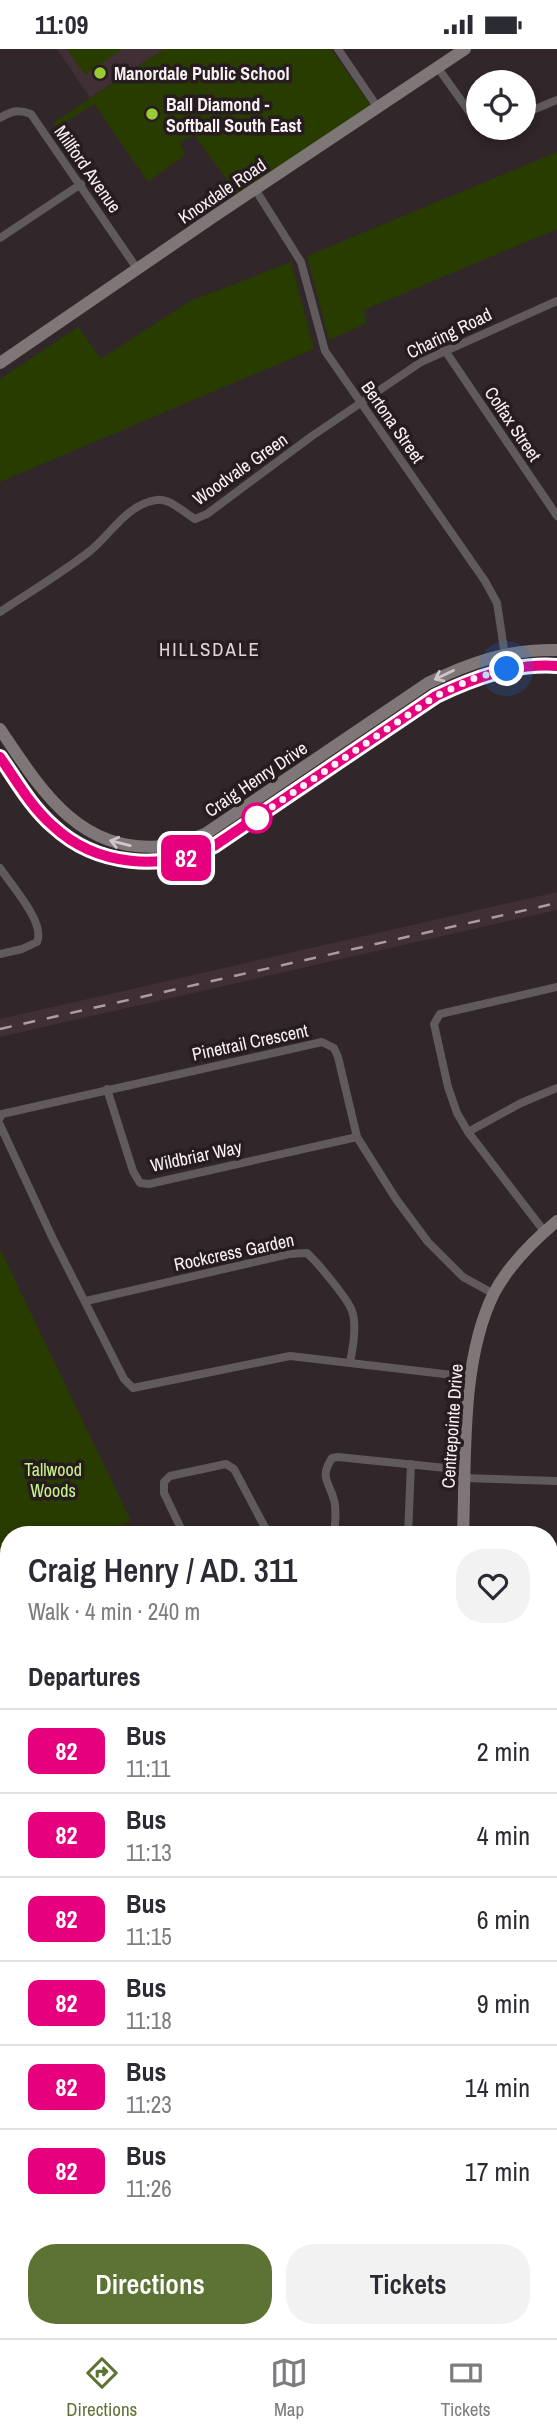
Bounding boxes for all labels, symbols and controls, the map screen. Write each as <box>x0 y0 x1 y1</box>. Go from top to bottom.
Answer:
text: 11:09 <box>35 7 88 42</box>
place label: Manordale Public School <box>114 61 290 86</box>
marker: Manordale Public School <box>92 65 108 81</box>
map controls <box>466 70 536 140</box>
button: locate <box>466 70 536 140</box>
place label: Ball Diamond - Softball South East <box>166 92 301 138</box>
marker: Ball Diamond - Softball South East <box>144 106 160 122</box>
street label: Millford Avenue <box>49 120 127 218</box>
street label: Knoxdale Road <box>173 152 271 230</box>
street label: Charing Road <box>402 302 496 364</box>
street label: Bertona Street <box>355 376 431 468</box>
street label: Colfax Street <box>479 382 547 466</box>
street label: Woodvale Green <box>188 427 292 511</box>
district label: HILLSDALE <box>159 636 261 662</box>
your location <box>489 651 524 686</box>
one-way arrow <box>434 668 455 682</box>
street label: Craig Henry Drive <box>200 735 312 823</box>
unlabelled marker <box>242 803 272 833</box>
one-way arrow <box>109 835 132 849</box>
line badge: 82 <box>154 835 218 881</box>
text: 82 <box>175 842 197 874</box>
street label: Pinetrail Crescent <box>190 1017 310 1067</box>
street label: Wildbriar Way <box>148 1134 245 1178</box>
street label: Rockcress Garden <box>172 1227 296 1277</box>
street label: Centrepointe Drive <box>435 1363 469 1489</box>
park label: Tallwood Woods <box>24 1457 82 1503</box>
text: Craig Henry / AD. 311 <box>28 1548 297 1592</box>
button: heart <box>456 1549 530 1623</box>
text: Walk · 4 min · 240 m <box>28 1596 200 1627</box>
text: Departures <box>28 1659 141 1694</box>
text: Bus <box>126 1718 166 1753</box>
text: 2 min <box>477 1734 530 1769</box>
text: 82 <box>56 1735 77 1767</box>
text: 11:11 <box>126 1753 170 1784</box>
text: Bus <box>126 1802 166 1837</box>
text: 4 min <box>477 1818 530 1853</box>
text: 82 <box>56 1819 77 1851</box>
text: 11:13 <box>126 1837 172 1868</box>
text: Bus <box>126 1886 166 1921</box>
text: 6 min <box>477 1902 530 1937</box>
text: 82 <box>56 1903 77 1935</box>
text: 11:15 <box>126 1921 172 1952</box>
text: Bus <box>126 1970 166 2005</box>
text: 9 min <box>477 1986 530 2021</box>
text: 82 <box>56 1987 77 2019</box>
text: 11:18 <box>126 2005 172 2036</box>
text: Bus <box>126 2054 166 2089</box>
text: 14 min <box>465 2070 530 2105</box>
text: 82 <box>56 2071 77 2103</box>
text: 11:23 <box>126 2089 172 2120</box>
text: Bus <box>126 2138 166 2173</box>
text: 17 min <box>465 2154 530 2189</box>
text: 82 <box>56 2155 77 2187</box>
text: 11:26 <box>126 2173 172 2204</box>
button: Directions <box>28 2244 272 2324</box>
button: Tickets <box>286 2244 530 2324</box>
tab: Directions <box>66 2354 137 2422</box>
tab: Map <box>270 2354 308 2422</box>
tab: Tickets <box>441 2354 491 2422</box>

